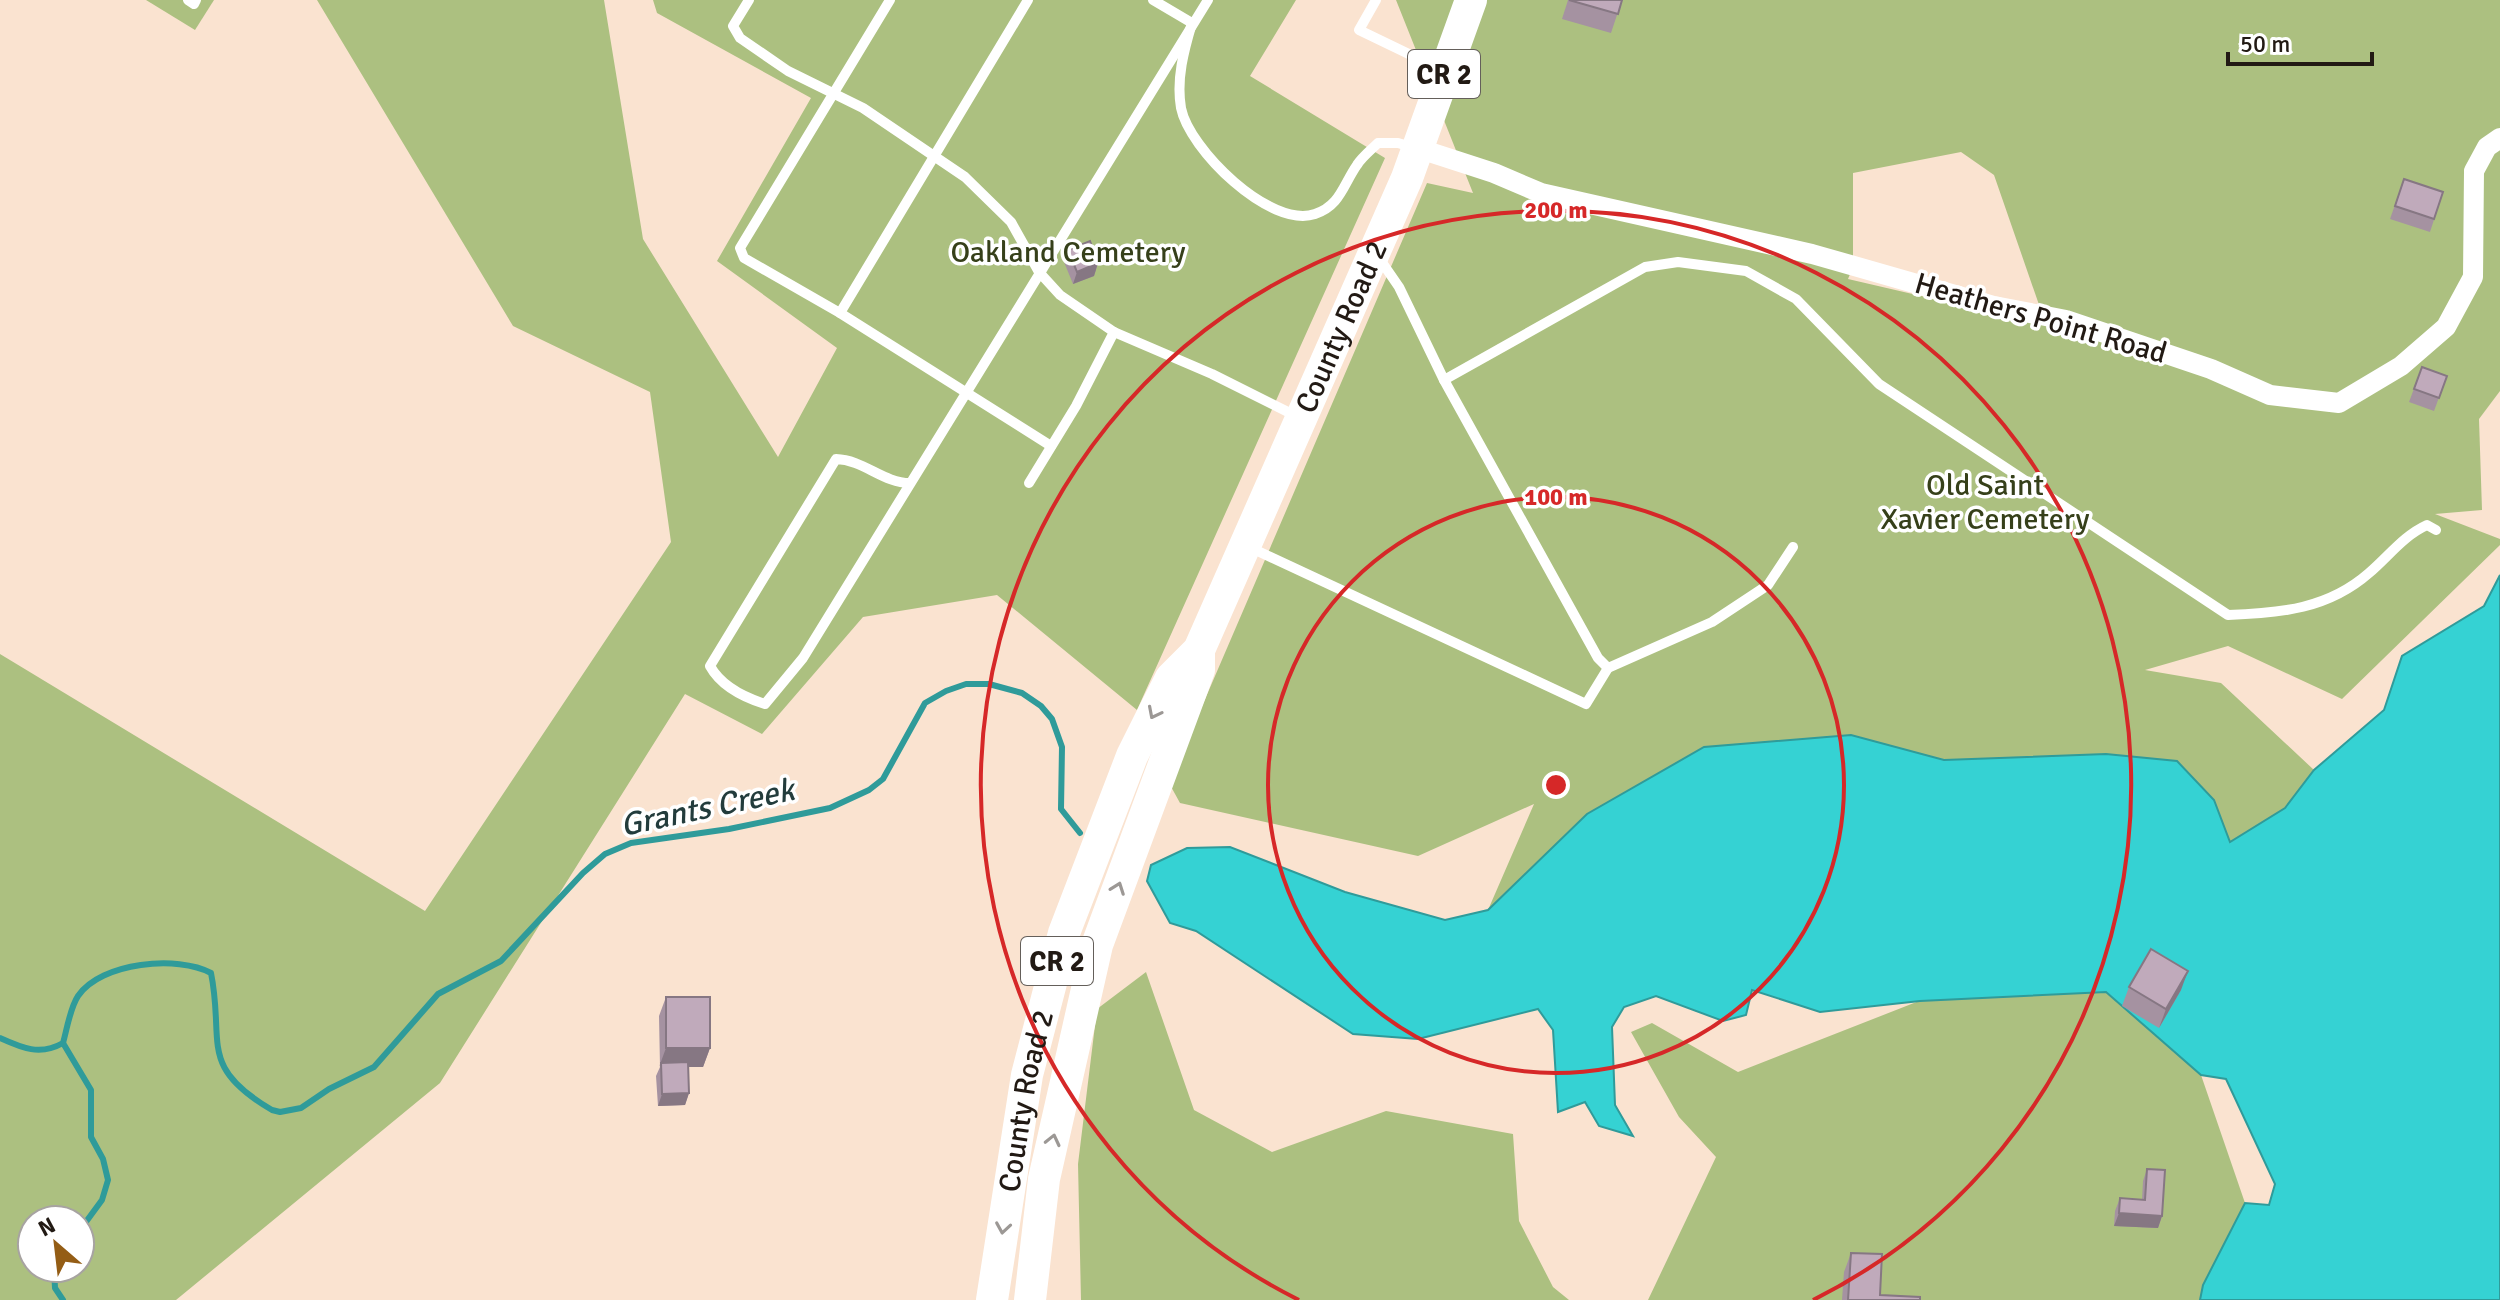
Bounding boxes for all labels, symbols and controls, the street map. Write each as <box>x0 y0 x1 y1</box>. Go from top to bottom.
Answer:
scale bar <box>2228 16 2372 66</box>
text: 50 m <box>2240 29 2290 59</box>
road number: CR 2 <box>1408 50 1480 98</box>
text: 200 m <box>1524 195 1588 225</box>
park label: Oakland Cemetery <box>951 234 1186 271</box>
street label: County Road 2 <box>1288 235 1396 419</box>
street label: Heathers Point Road <box>1911 265 2171 372</box>
park label: Old Saint Xavier Cemetery <box>1880 467 2090 538</box>
text: 100 m <box>1524 482 1588 512</box>
one-way arrow <box>1148 704 1163 719</box>
water label: Grants Creek <box>617 769 800 845</box>
centre of rings <box>1542 771 1570 799</box>
one-way arrow <box>1108 882 1125 896</box>
road number: CR 2 <box>1021 937 1093 985</box>
street label: County Road 2 <box>991 1006 1062 1195</box>
one-way arrow <box>1044 1133 1061 1147</box>
north arrow <box>16 1204 96 1284</box>
text: N <box>34 1211 60 1242</box>
one-way arrow <box>995 1222 1012 1235</box>

